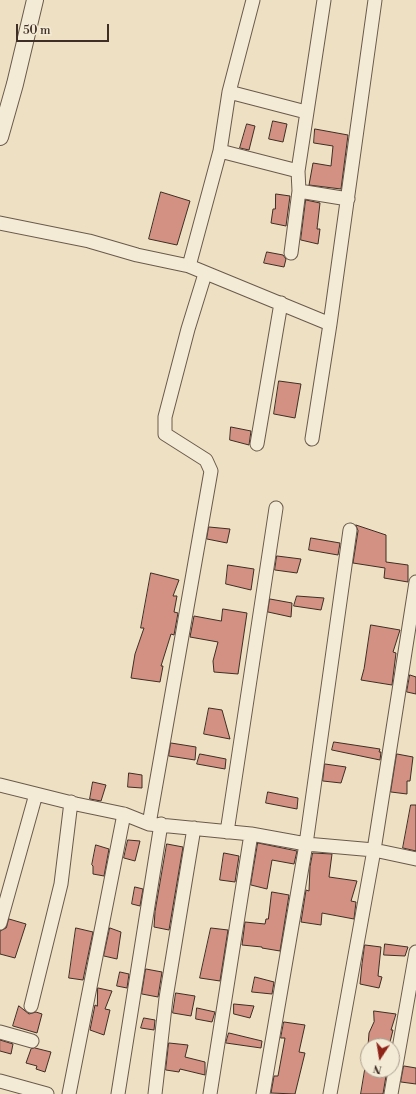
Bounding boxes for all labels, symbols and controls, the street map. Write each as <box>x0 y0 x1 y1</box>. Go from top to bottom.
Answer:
scale bar <box>18 16 111 42</box>
text: 50 m <box>23 23 51 38</box>
north arrow <box>360 1038 400 1078</box>
text: N <box>372 1061 383 1077</box>

